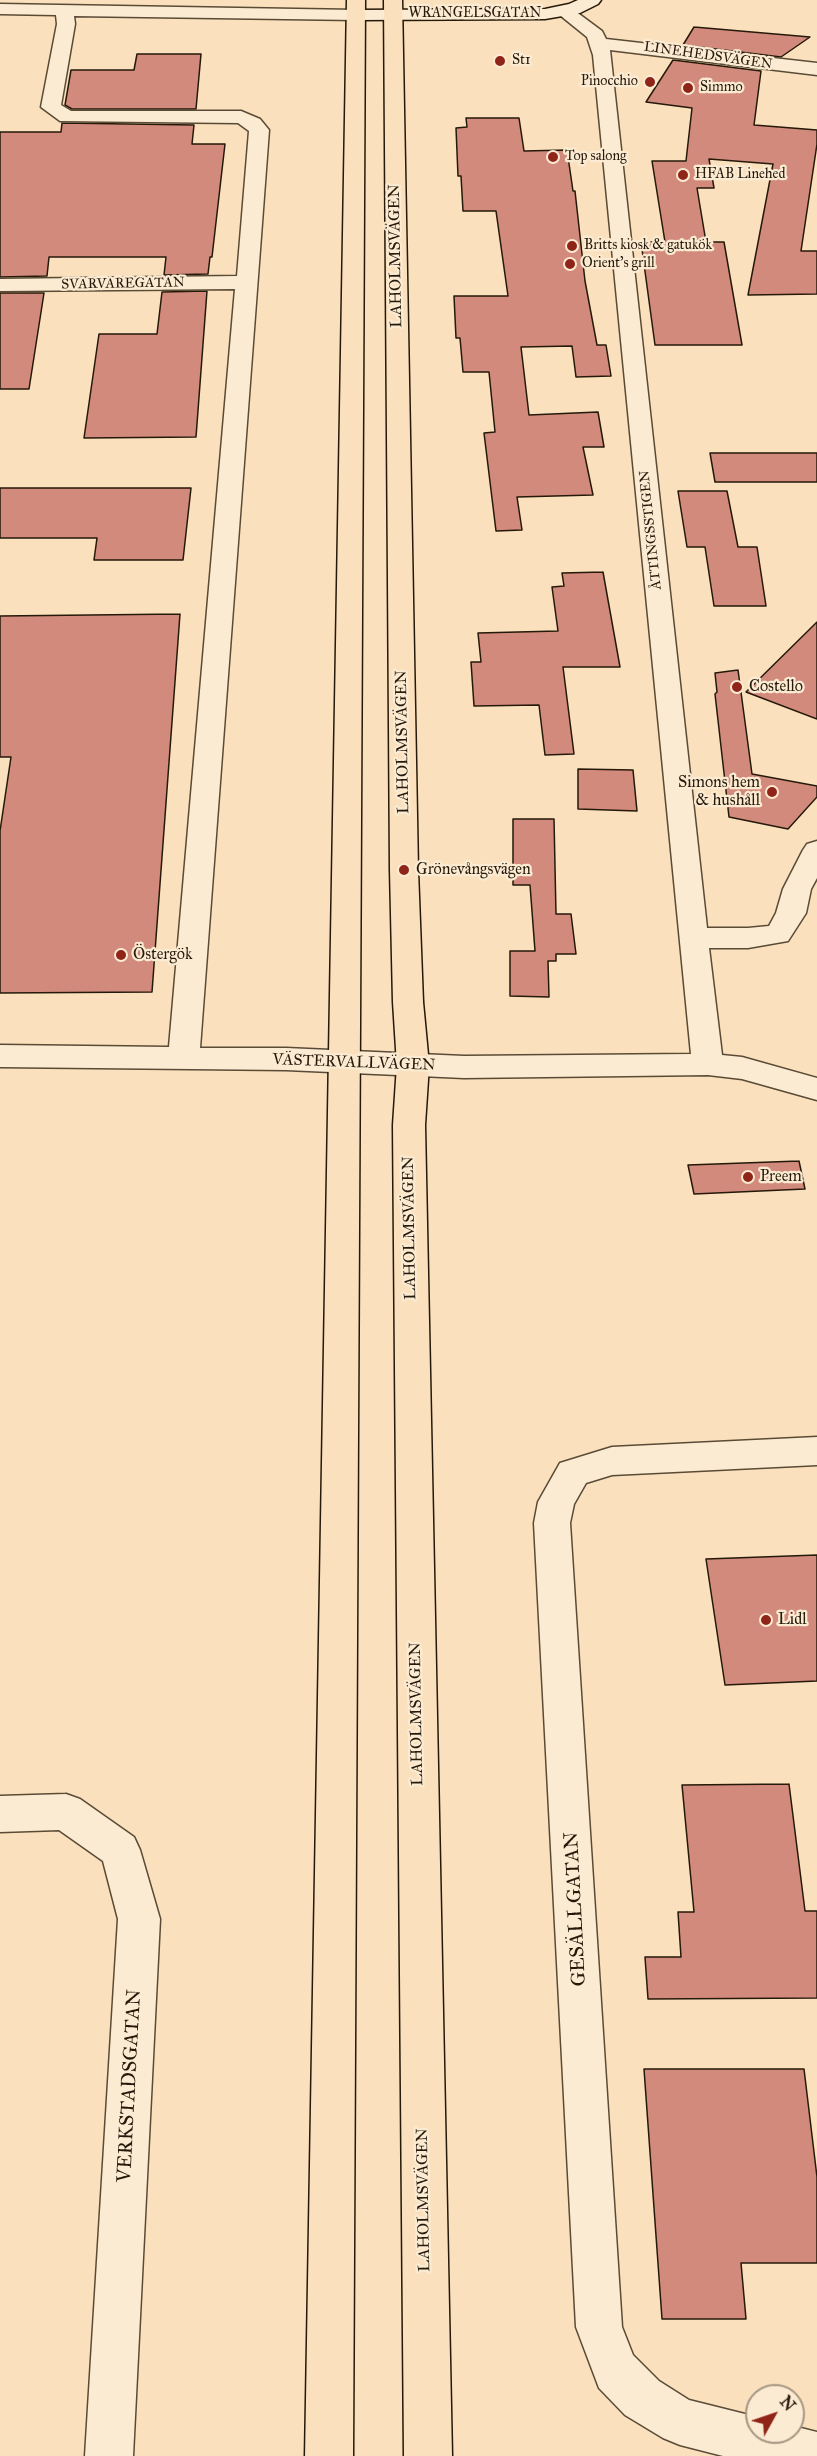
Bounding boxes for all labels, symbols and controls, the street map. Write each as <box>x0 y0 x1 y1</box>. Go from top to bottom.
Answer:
street label: WRANGELSGATAN <box>409 6 541 22</box>
street label: LINEHEDSVÄGEN <box>643 39 773 73</box>
place label: St1 <box>512 53 531 69</box>
marker: St1 <box>493 54 507 68</box>
place label: Pinocchio <box>581 74 638 90</box>
marker: Pinocchio <box>643 75 657 89</box>
place label: Simmo <box>700 80 743 96</box>
marker: Simmo <box>681 81 695 95</box>
place label: Top salong <box>565 149 627 165</box>
marker: Top salong <box>546 150 560 164</box>
place label: HFAB Linehed <box>695 167 785 183</box>
marker: HFAB Linehed <box>676 168 690 182</box>
street label: LAHOLMSVÄGEN <box>385 184 407 328</box>
place label: Britts kiosk & gatukök <box>584 238 712 254</box>
marker: Britts kiosk & gatukök <box>565 239 579 253</box>
place label: Orient's grill <box>582 256 655 272</box>
marker: Orient's grill <box>563 257 577 271</box>
street label: SVARVAREGATAN <box>61 275 185 293</box>
street label: ÅTTINGSSTIGEN <box>636 469 666 591</box>
street label: LAHOLMSVÄGEN <box>392 670 414 814</box>
place label: Costello <box>749 677 803 697</box>
marker: Costello <box>730 680 744 694</box>
place label: Simons hem & hushåll <box>678 773 760 811</box>
marker: Simons hem & hushåll <box>765 785 779 799</box>
place label: Grönevångsvägen <box>416 860 531 880</box>
marker: Grönevångsvägen <box>397 863 411 877</box>
place label: Östergök <box>133 945 192 965</box>
marker: Östergök <box>114 948 128 962</box>
street label: VÄSTERVALLVÄGEN <box>272 1051 436 1075</box>
street label: LAHOLMSVÄGEN <box>399 1156 421 1300</box>
place label: Preem <box>760 1167 802 1187</box>
marker: Preem <box>741 1170 755 1184</box>
place label: Lidl <box>778 1610 807 1630</box>
marker: Lidl <box>759 1613 773 1627</box>
street label: LAHOLMSVÄGEN <box>406 1642 428 1786</box>
street label: GESÄLLGATAN <box>560 1831 592 1987</box>
street label: VERKSTADSGATAN <box>113 1989 147 2183</box>
street label: LAHOLMSVÄGEN <box>413 2128 435 2272</box>
north arrow <box>745 2384 805 2444</box>
text: N <box>776 2392 799 2415</box>

